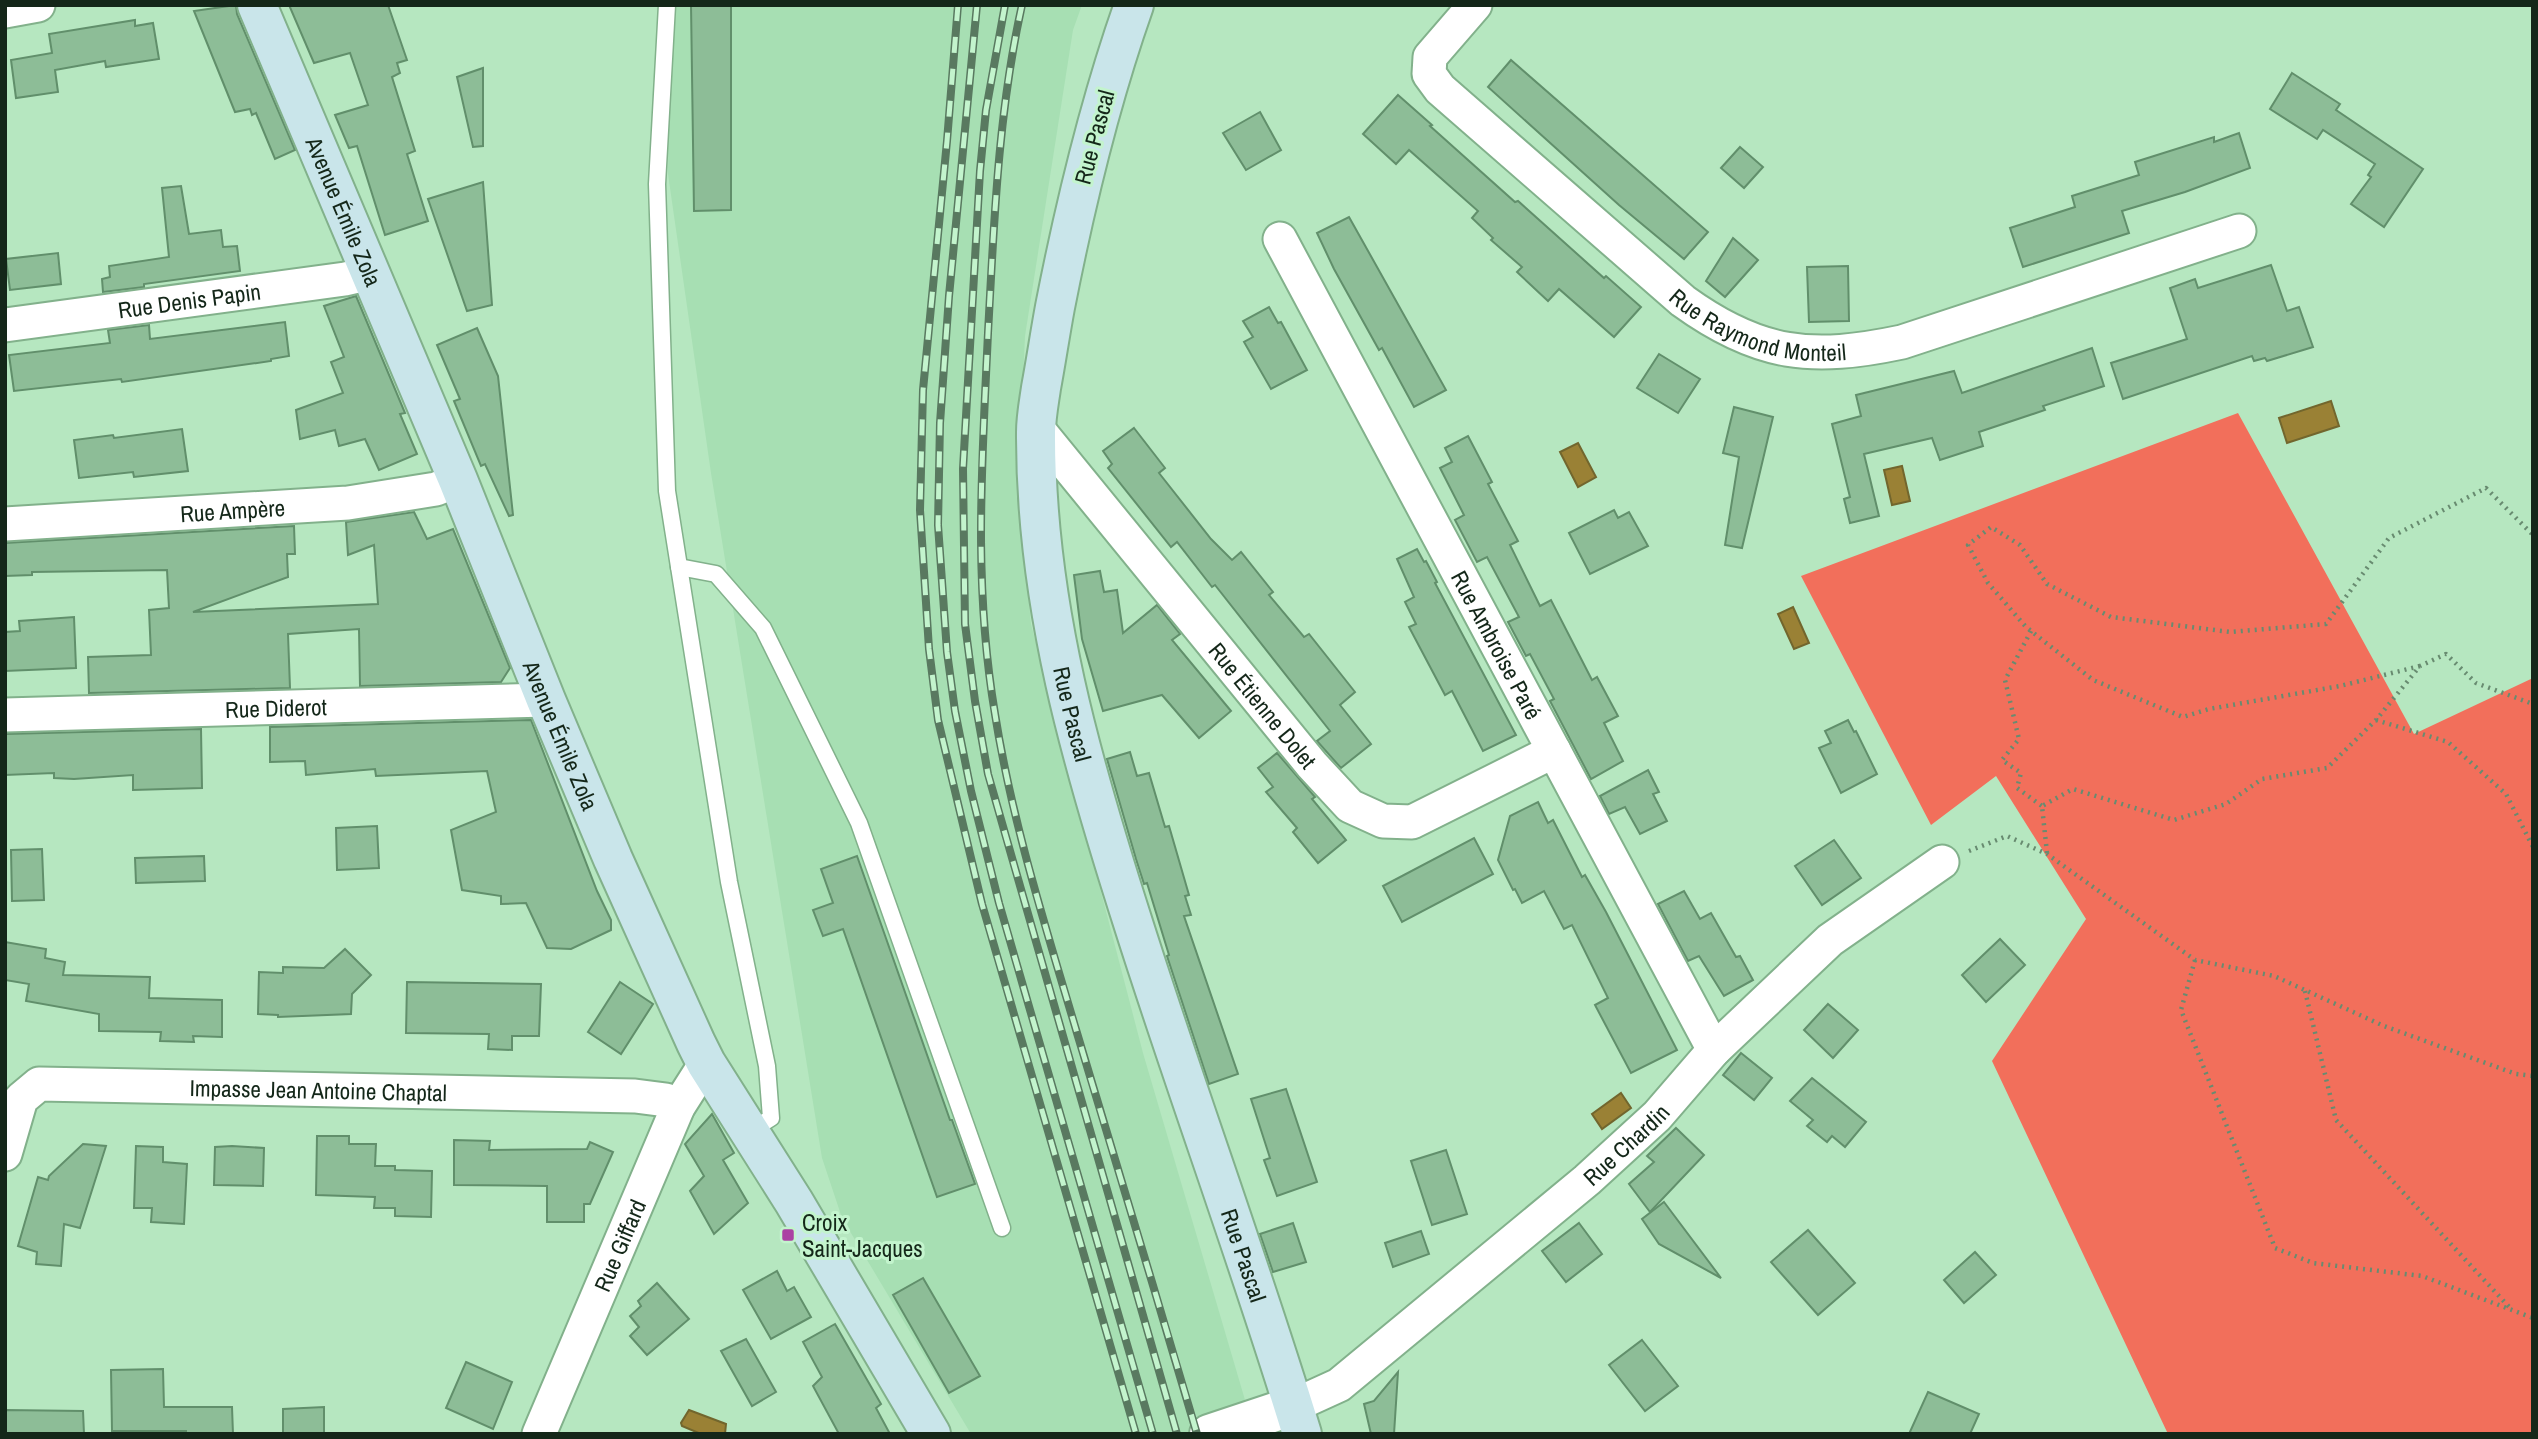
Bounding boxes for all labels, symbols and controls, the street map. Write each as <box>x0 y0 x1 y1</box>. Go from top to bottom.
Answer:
street label: Rue Pascal <box>1067 86 1121 188</box>
street label: Avenue Émile Zola <box>299 131 390 291</box>
street label: Rue Denis Papin <box>116 275 263 325</box>
street label: Rue Raymond Monteil <box>1663 281 1847 368</box>
street label: Rue Ampère <box>179 491 286 529</box>
street label: Rue Ambroise Paré <box>1445 565 1550 725</box>
street label: Rue Étienne Dolet <box>1202 636 1324 775</box>
street label: Avenue Émile Zola <box>516 655 606 815</box>
street label: Rue Pascal <box>1047 664 1099 765</box>
street label: Rue Diderot <box>225 691 327 724</box>
street label: Impasse Jean Antoine Chaptal <box>189 1072 447 1108</box>
street label: Rue Chardin <box>1576 1097 1676 1192</box>
street label: Rue Giffard <box>586 1195 652 1296</box>
street label: Rue Pascal <box>1214 1204 1274 1306</box>
place label: Croix Saint-Jacques <box>802 1207 923 1264</box>
marker: Croix Saint-Jacques <box>780 1227 796 1243</box>

